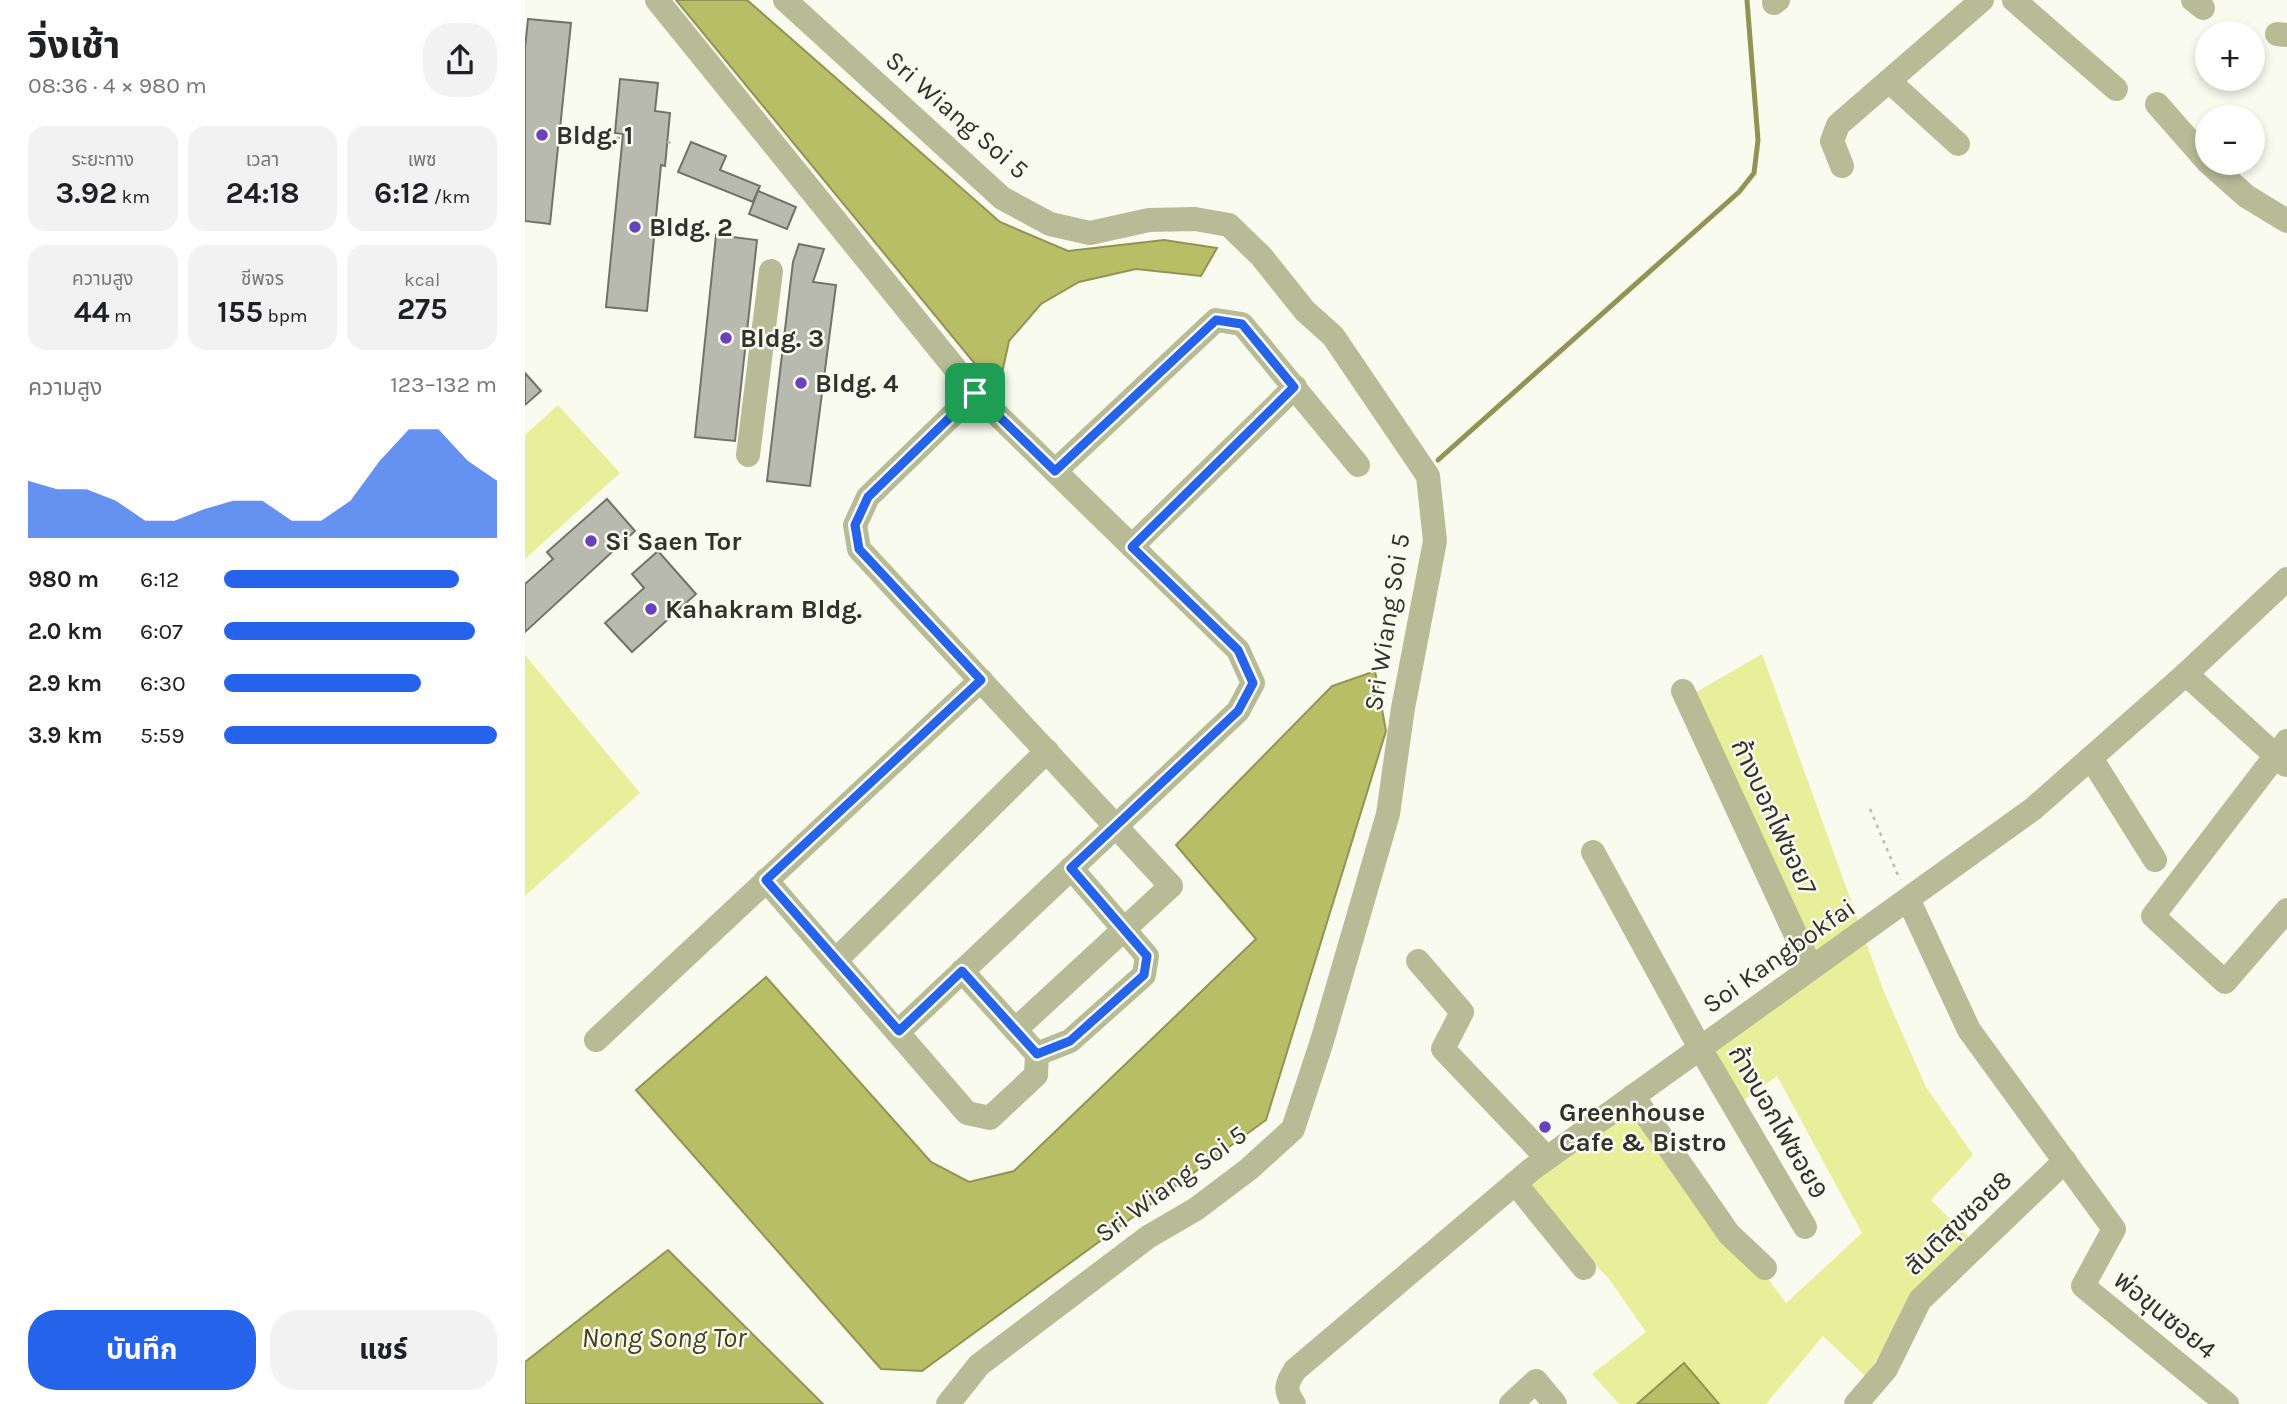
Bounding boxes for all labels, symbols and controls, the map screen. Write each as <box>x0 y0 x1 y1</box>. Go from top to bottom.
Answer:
map controls <box>2195 21 2265 175</box>
button: + <box>2195 21 2265 91</box>
text: วิ่งเช้า <box>28 23 120 68</box>
button: share <box>423 23 497 97</box>
street label: Sri Wiang Soi 5 <box>879 44 1035 186</box>
text: 08:36 · 4 × 980 m <box>28 72 207 99</box>
button: − <box>2195 105 2265 175</box>
place label: Bldg. 1 <box>556 120 633 151</box>
marker: Bldg. 1 <box>534 127 550 143</box>
text: ระยะทาง <box>71 149 134 171</box>
text: เวลา <box>246 149 279 171</box>
text: เพซ <box>408 149 437 171</box>
text: 3.92 <box>56 175 117 211</box>
text: 24:18 <box>225 175 300 211</box>
text: 6:12 <box>374 175 429 211</box>
text: km <box>117 186 150 208</box>
text: /km <box>429 186 470 208</box>
place label: Bldg. 2 <box>649 212 733 243</box>
marker: Bldg. 2 <box>627 219 643 235</box>
text: ความสูง <box>72 268 134 290</box>
text: ชีพจร <box>241 268 284 290</box>
text: kcal <box>404 269 440 291</box>
text: 275 <box>397 291 447 327</box>
text: 44 <box>74 294 110 330</box>
text: 155 <box>217 294 263 330</box>
text: m <box>110 305 132 327</box>
text: bpm <box>263 305 308 327</box>
place label: Bldg. 3 <box>740 323 824 354</box>
marker: Bldg. 3 <box>718 330 734 346</box>
pin <box>945 363 1005 423</box>
place label: Bldg. 4 <box>815 368 899 399</box>
text: 123–132 m <box>390 371 497 398</box>
text: ความสูง <box>28 374 102 401</box>
icon: arrive <box>956 374 994 412</box>
marker: Bldg. 4 <box>793 375 809 391</box>
place label: Si Saen Tor <box>605 526 742 557</box>
street label: Sri Wiang Soi 5 <box>1358 531 1416 713</box>
marker: Si Saen Tor <box>583 533 599 549</box>
text: 980 m <box>28 566 99 593</box>
text: 6:12 <box>140 566 179 593</box>
place label: Kahakram Bldg. <box>665 594 862 625</box>
marker: Kahakram Bldg. <box>643 601 659 617</box>
text: 2.0 km <box>28 618 103 645</box>
text: 6:07 <box>140 618 183 645</box>
text: 2.9 km <box>28 670 102 697</box>
text: 6:30 <box>140 670 186 697</box>
text: 3.9 km <box>28 722 103 749</box>
text: 5:59 <box>140 722 185 749</box>
street label: ก้างบอกไฟซอย7 <box>1724 734 1824 900</box>
street label: Soi Kangbokfai <box>1697 892 1861 1020</box>
street label: ก้างบอกไฟซอย9 <box>1722 1040 1834 1204</box>
place label: Greenhouse Cafe & Bistro <box>1559 1097 1727 1158</box>
street label: Sri Wiang Soi 5 <box>1089 1119 1253 1249</box>
marker: Greenhouse Cafe & Bistro <box>1537 1119 1553 1135</box>
street label: สันติสุขซอย8 <box>1898 1164 2018 1282</box>
street label: พ่อขุนซอย4 <box>2108 1264 2222 1366</box>
button: บันทึก <box>28 1310 256 1390</box>
button: แชร์ <box>270 1310 497 1390</box>
water label: Nong Song Tor <box>582 1321 748 1354</box>

